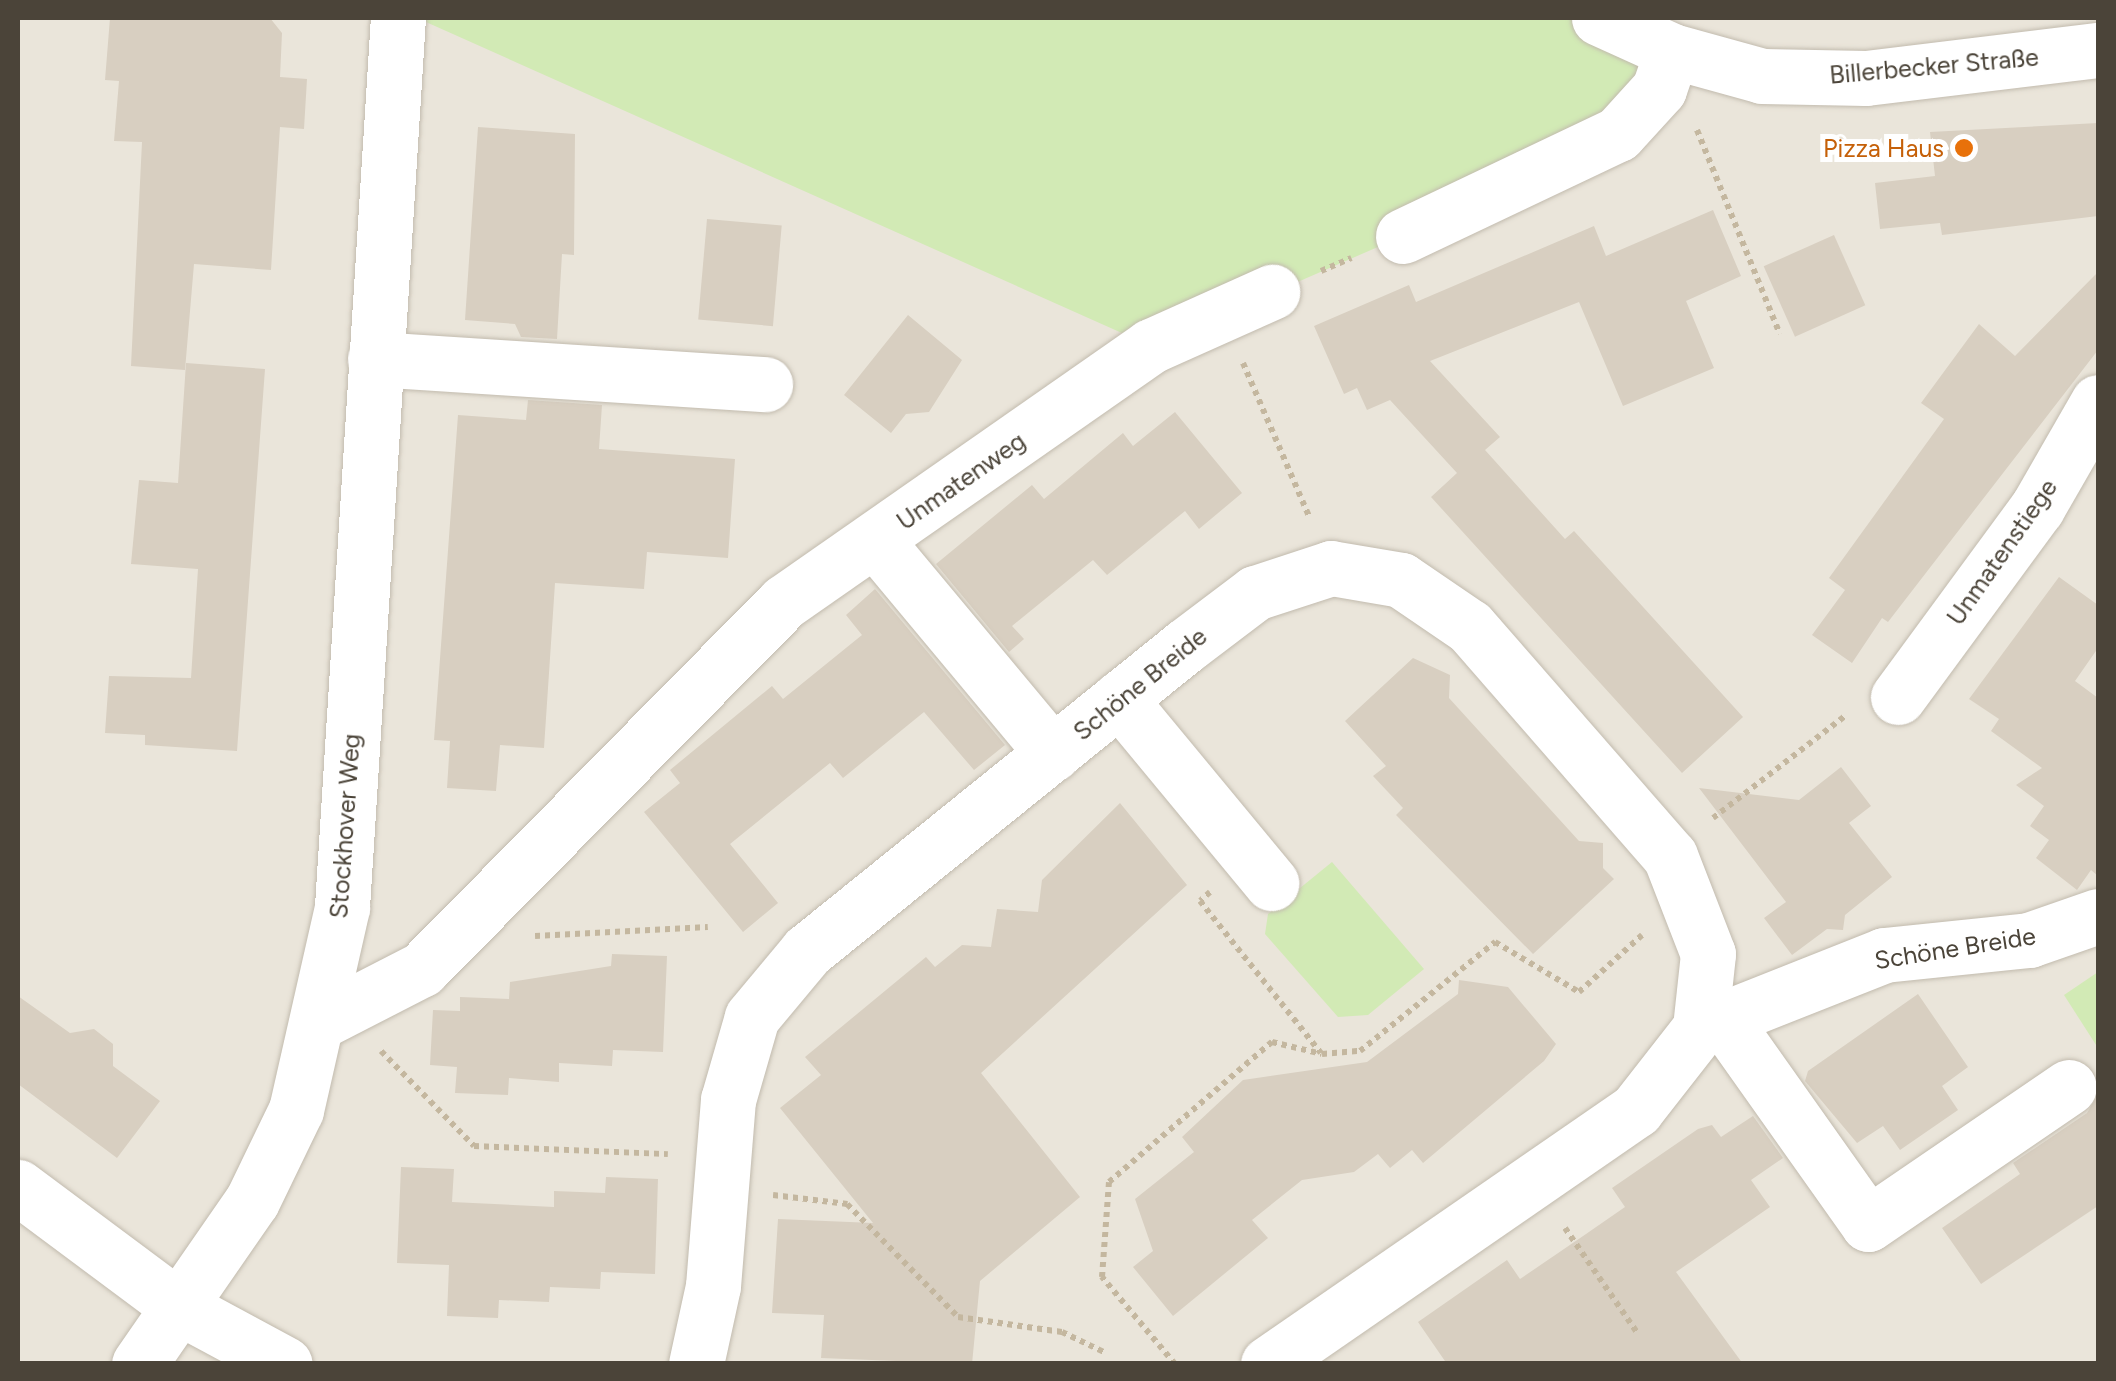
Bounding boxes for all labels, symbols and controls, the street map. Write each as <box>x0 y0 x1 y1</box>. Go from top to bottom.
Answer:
street label: Billerbecker Straße <box>1828 42 2040 90</box>
place label: Pizza Haus <box>1823 133 1944 163</box>
marker: Pizza Haus <box>1953 137 1975 159</box>
street label: Unmatenweg <box>891 426 1031 536</box>
street label: Unmatenstiege <box>1941 473 2063 631</box>
street label: Schöne Breide <box>1067 621 1213 747</box>
street label: Stockhover Weg <box>324 733 366 919</box>
street label: Schöne Breide <box>1872 920 2038 976</box>

